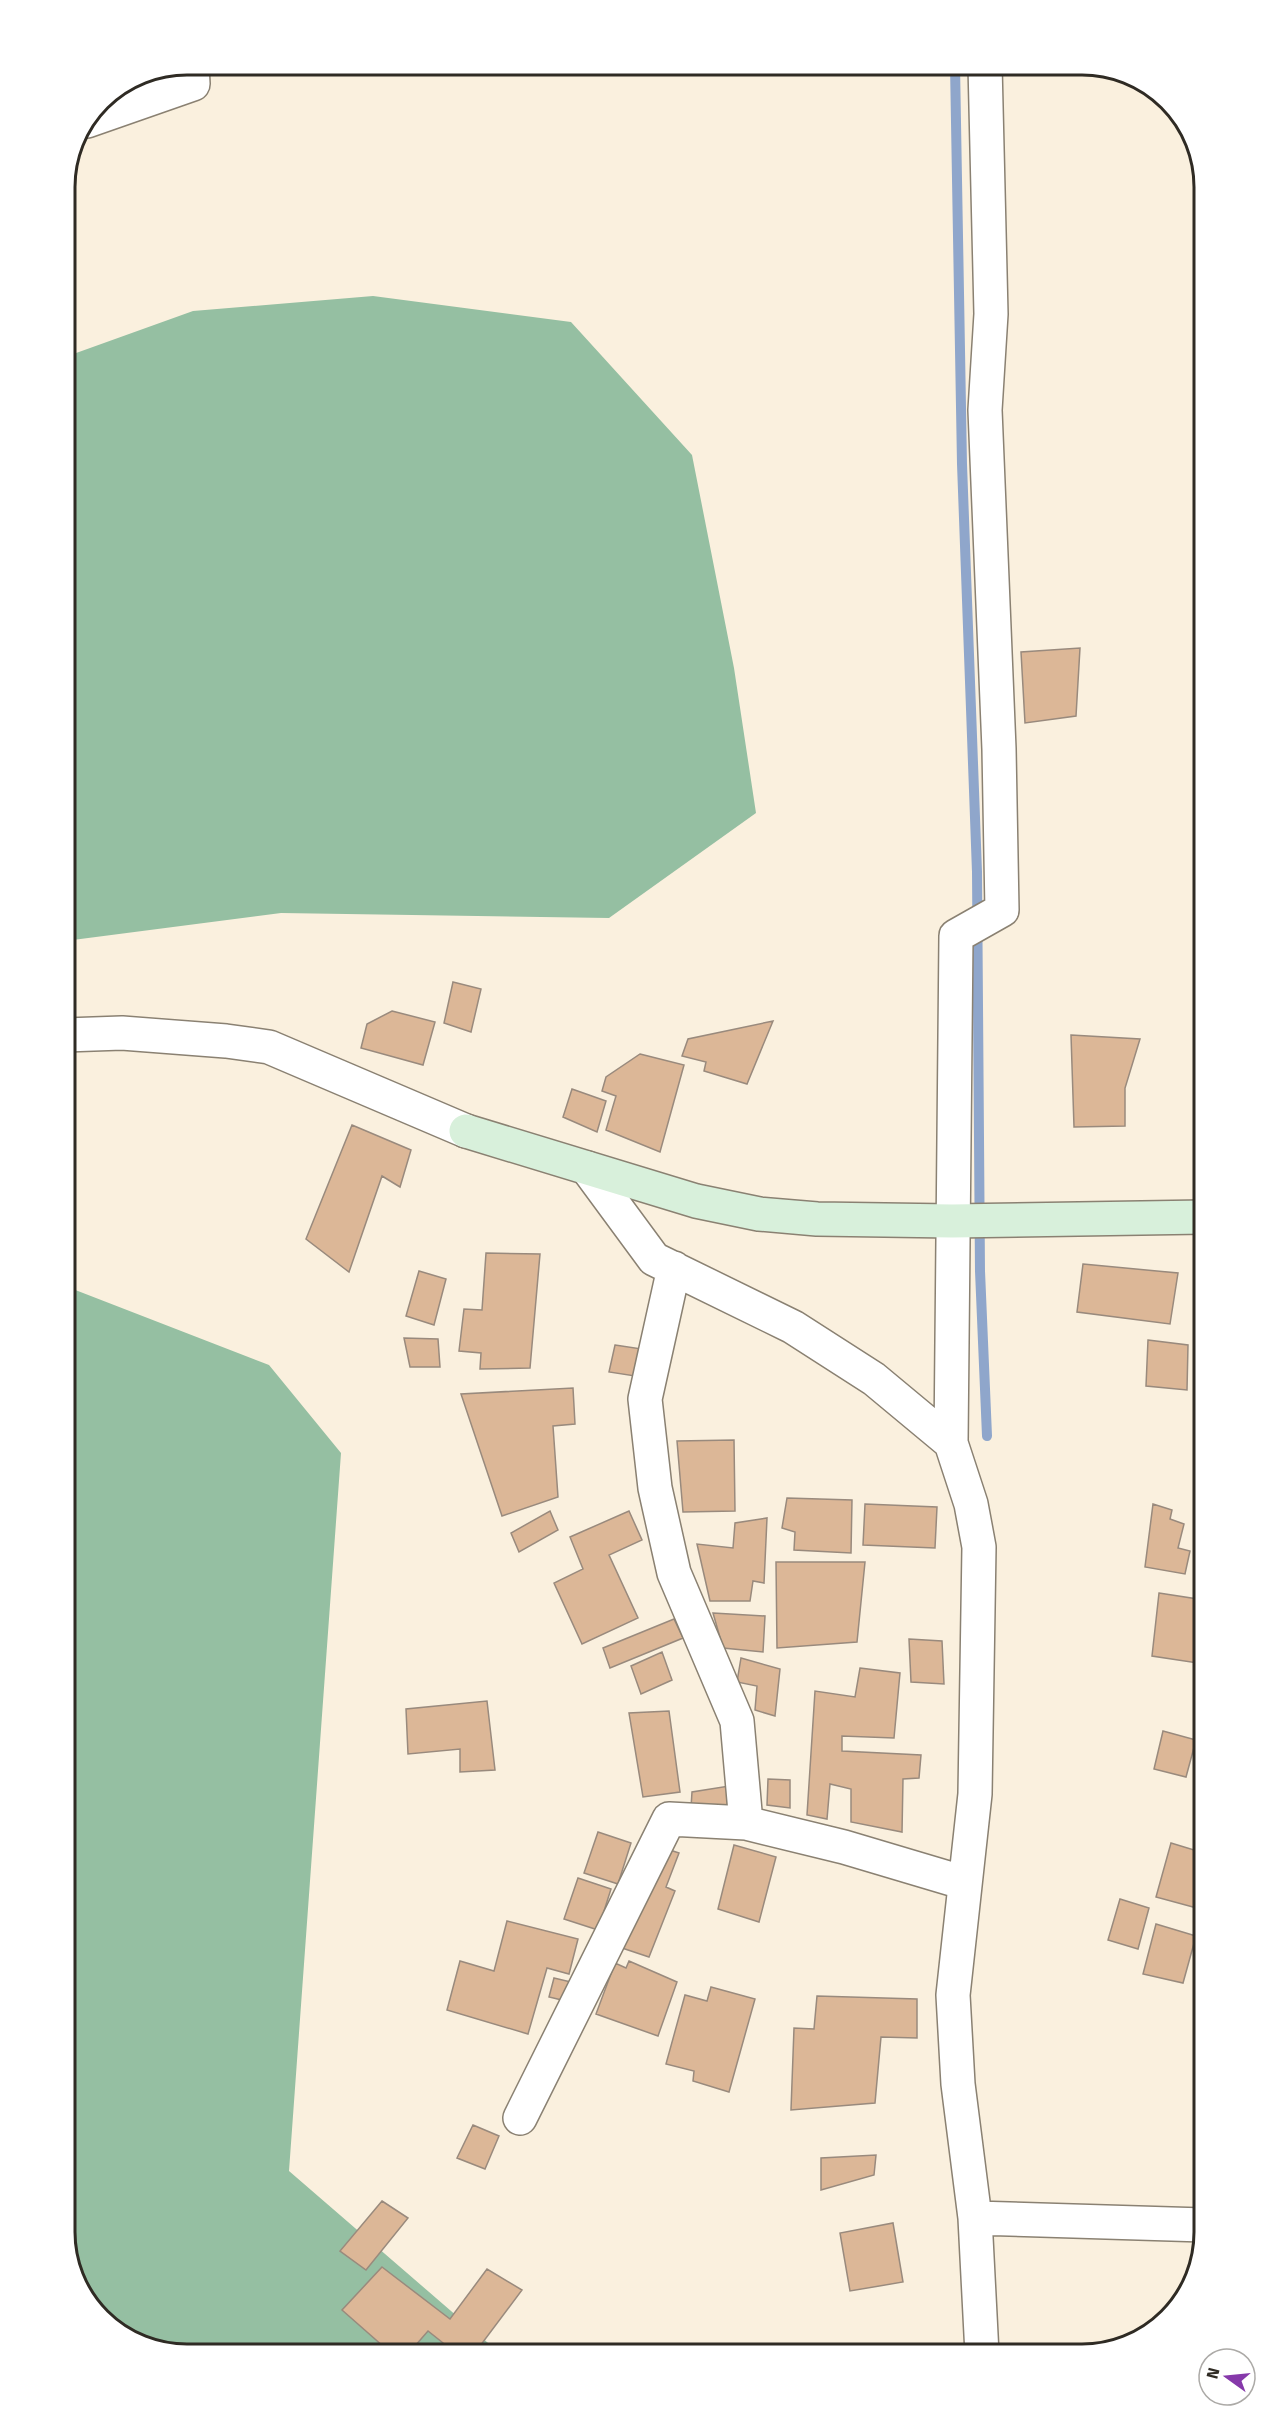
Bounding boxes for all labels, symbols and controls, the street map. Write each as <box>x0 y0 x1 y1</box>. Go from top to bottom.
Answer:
north arrow <box>1197 2347 1257 2407</box>
text: N <box>1202 2366 1224 2381</box>

